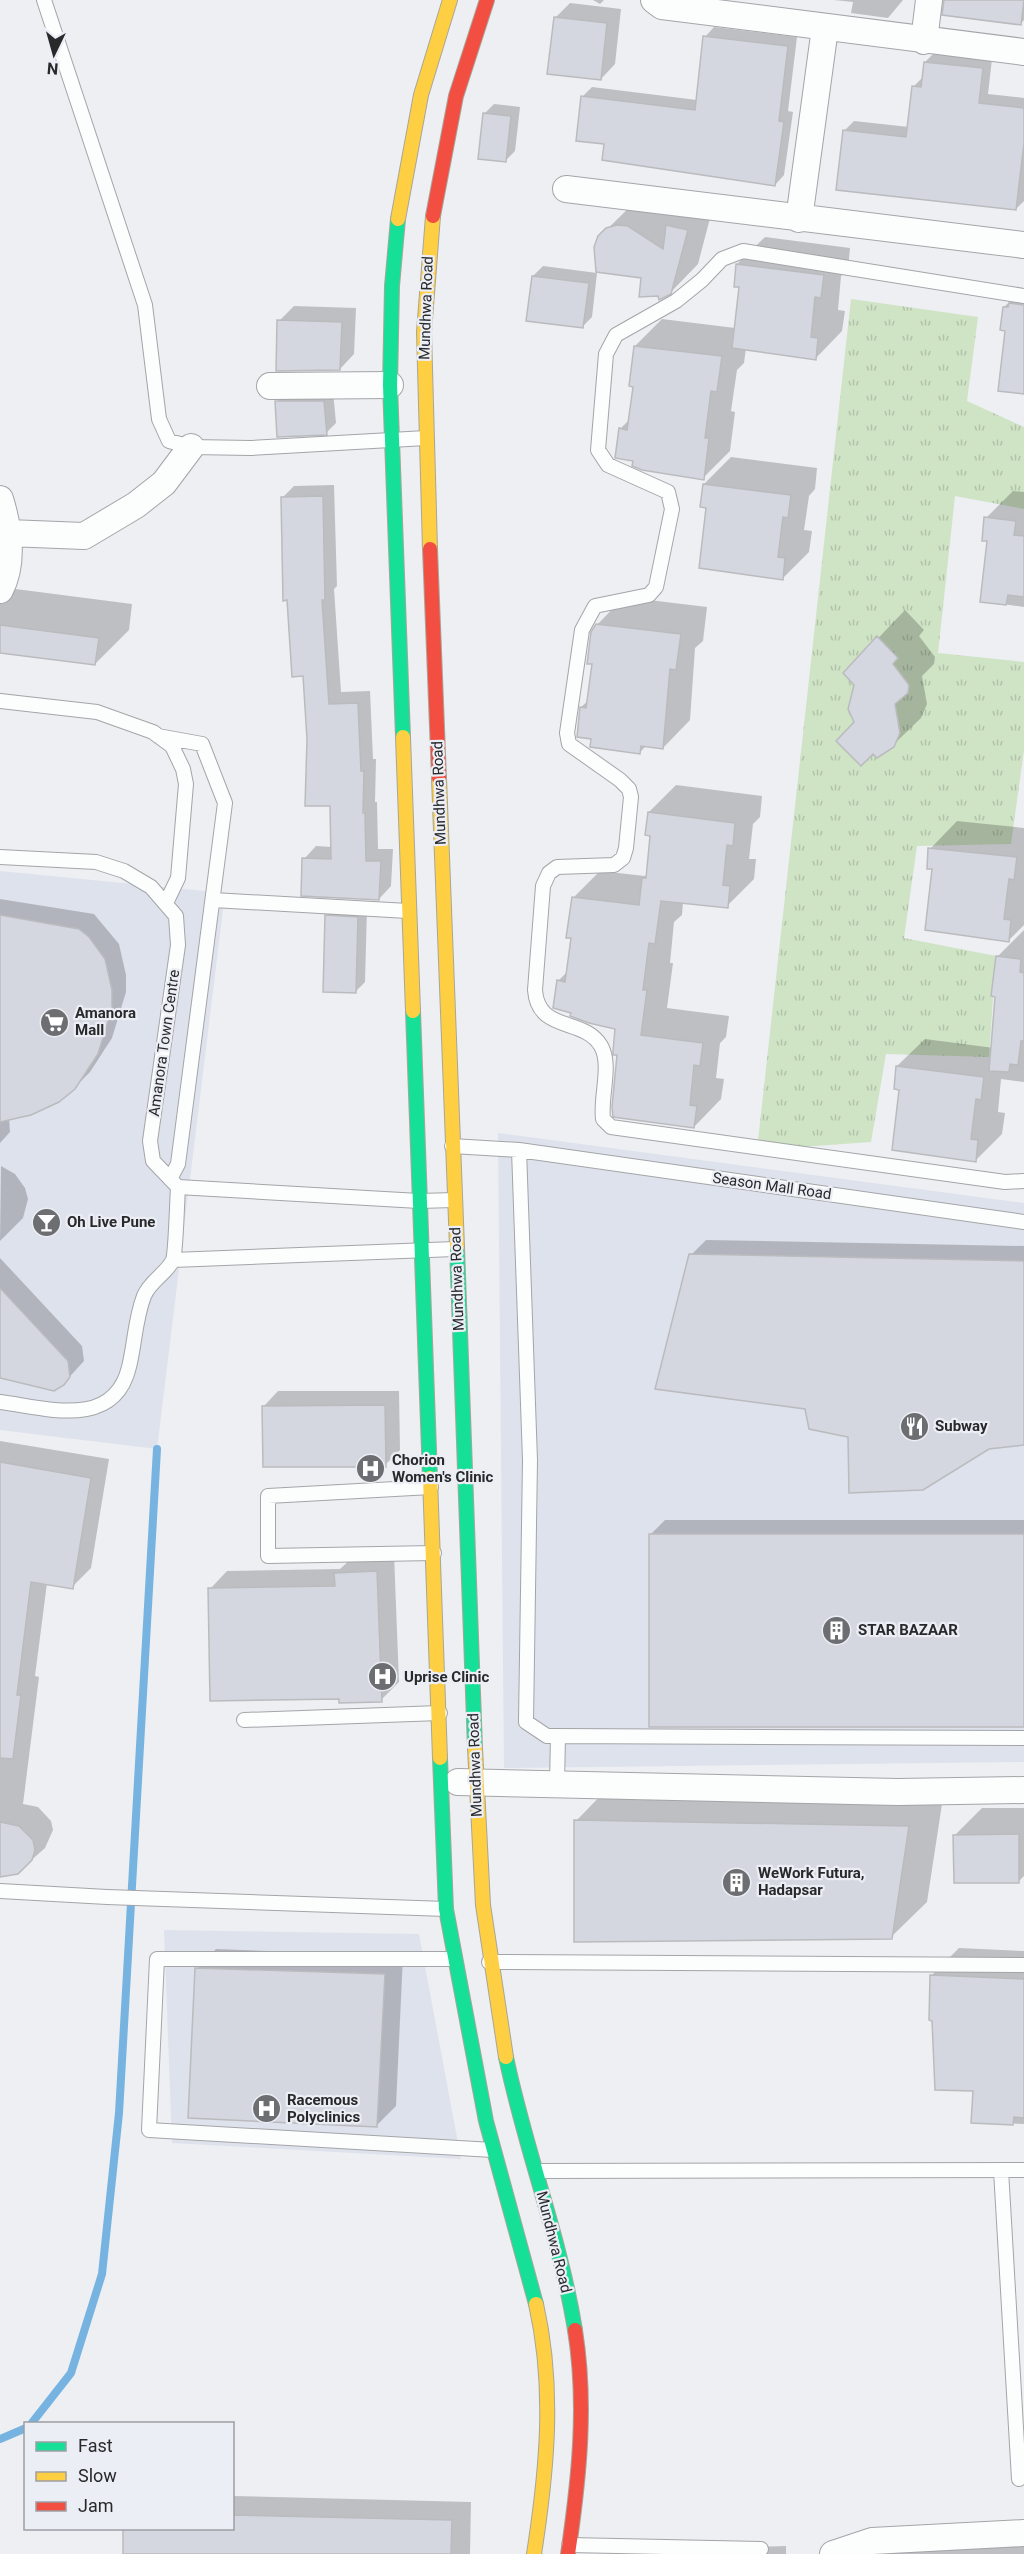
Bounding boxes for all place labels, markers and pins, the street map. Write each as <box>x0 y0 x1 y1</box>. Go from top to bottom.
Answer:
place label: Amanora Mall <box>75 1004 136 1039</box>
supermarket icon: Amanora Mall <box>38 1006 70 1038</box>
bar icon: Oh Live Pune <box>30 1206 62 1238</box>
place label: Oh Live Pune <box>67 1213 155 1231</box>
restaurant icon: Subway <box>898 1410 930 1442</box>
place label: Subway <box>935 1417 988 1435</box>
place label: Chorion Women's Clinic <box>392 1451 494 1486</box>
hospital icon: Chorion Women's Clinic <box>355 1453 387 1485</box>
building icon: STAR BAZAAR <box>821 1614 853 1646</box>
place label: STAR BAZAAR <box>858 1621 958 1639</box>
hospital icon: Uprise Clinic <box>367 1661 399 1693</box>
place label: Uprise Clinic <box>404 1668 489 1686</box>
place label: WeWork Futura, Hadapsar <box>758 1864 865 1899</box>
building icon: WeWork Futura, Hadapsar <box>721 1866 753 1898</box>
place label: Racemous Polyclinics <box>287 2091 360 2126</box>
hospital icon: Racemous Polyclinics <box>250 2093 282 2125</box>

